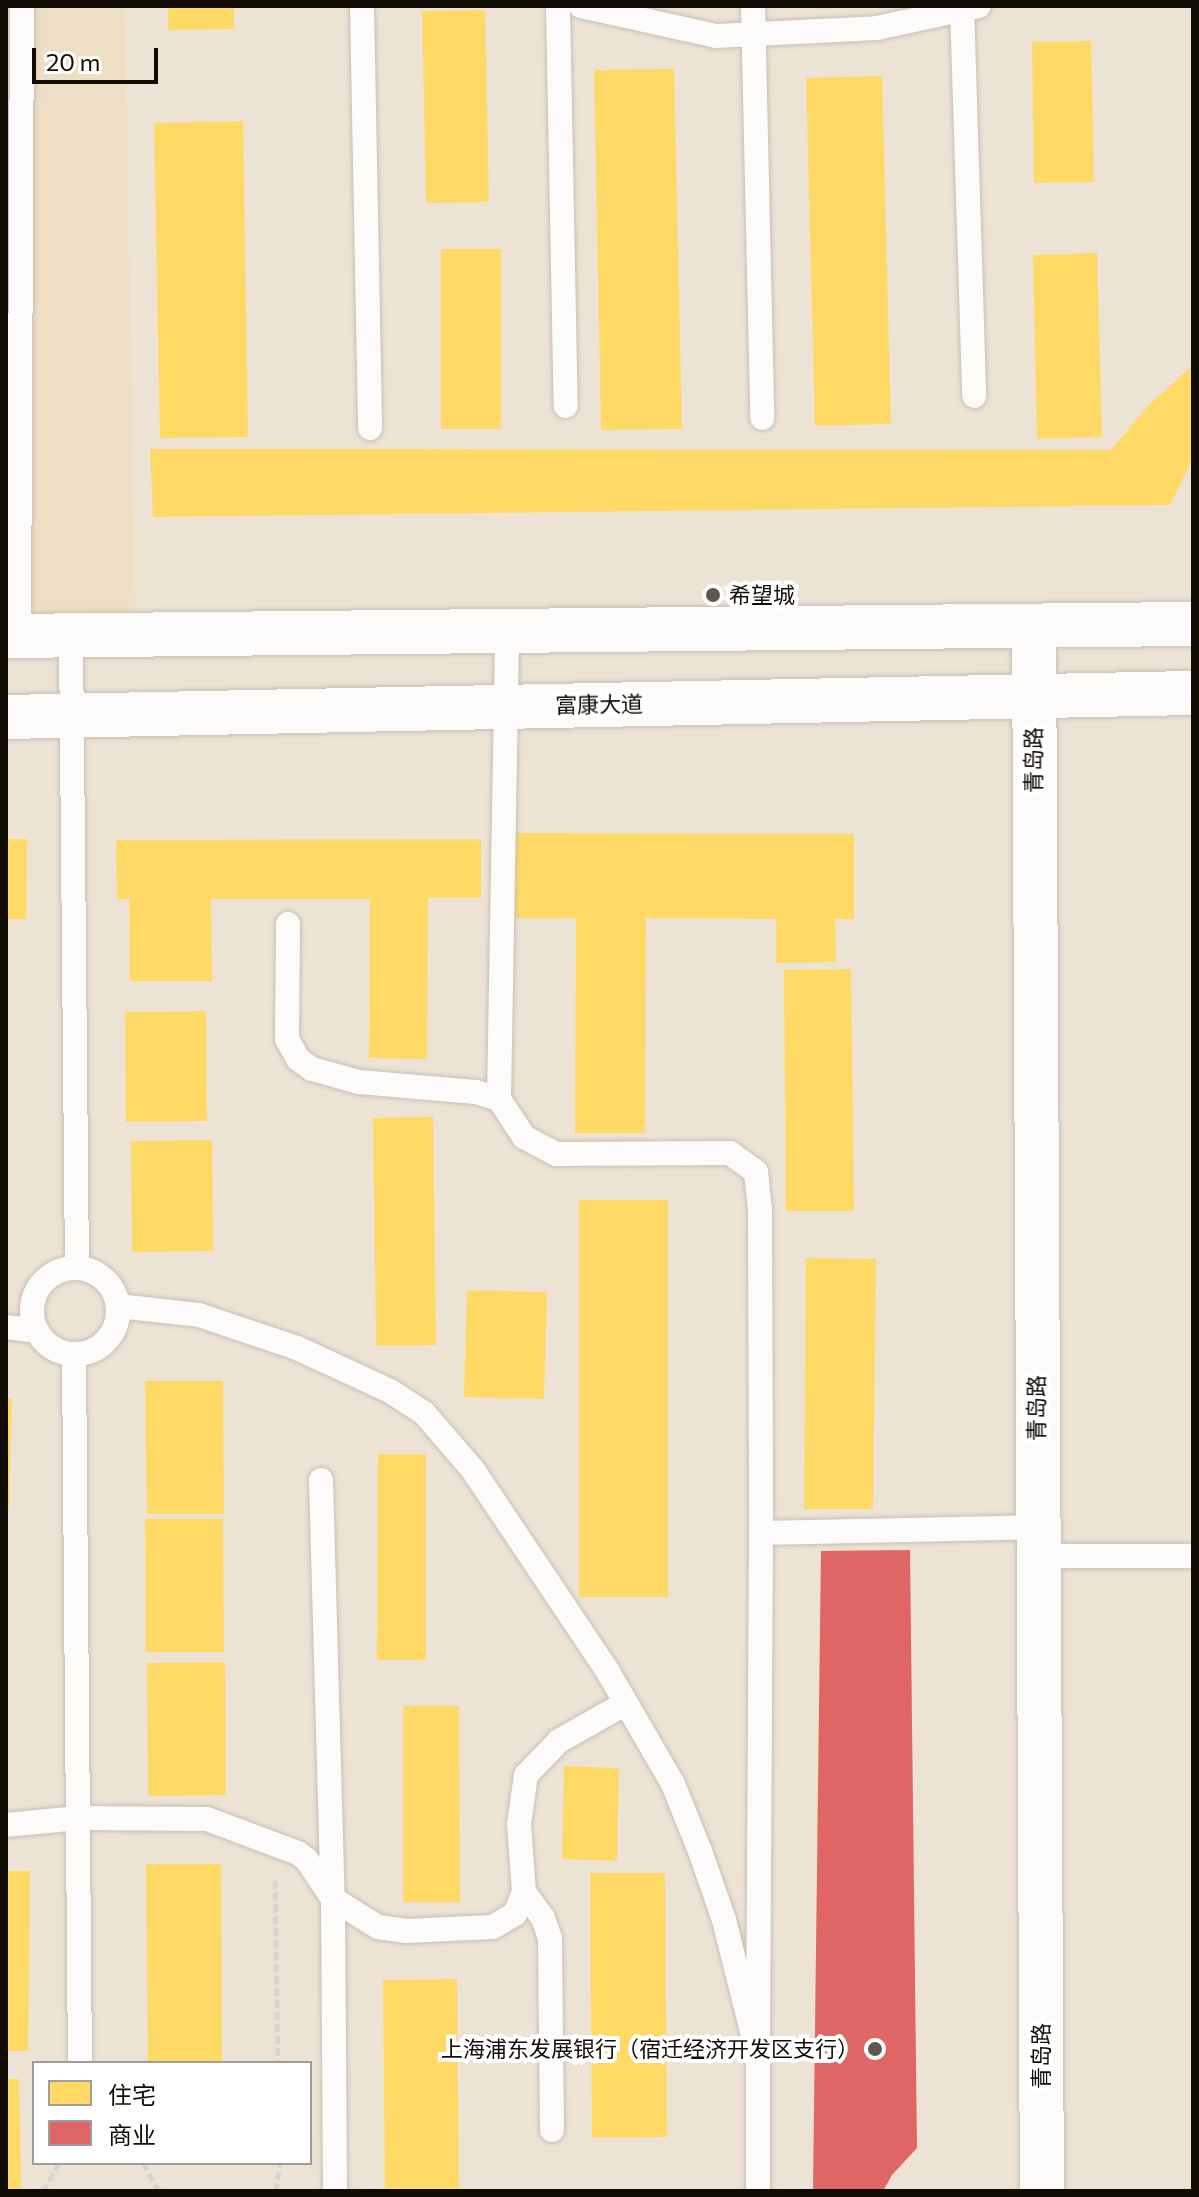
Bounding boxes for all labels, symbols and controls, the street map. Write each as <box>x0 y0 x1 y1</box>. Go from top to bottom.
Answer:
scale bar <box>36 32 162 82</box>
text: 20 m <box>46 47 100 76</box>
place label: 希望城 <box>729 582 795 608</box>
marker: 希望城 <box>704 586 722 604</box>
street label: 富康大道 <box>555 690 643 718</box>
street label: 青岛路 <box>1020 727 1046 793</box>
street label: 青岛路 <box>1023 1375 1049 1441</box>
street label: 青岛路 <box>1028 2023 1054 2089</box>
place label: 上海浦东发展银行（宿迁经济开发区支行） <box>441 2036 859 2062</box>
marker: 上海浦东发展银行（宿迁经济开发区支行） <box>866 2040 884 2058</box>
legend <box>32 2061 312 2165</box>
text: 住宅 <box>108 2080 156 2109</box>
text: 商业 <box>108 2120 156 2149</box>

